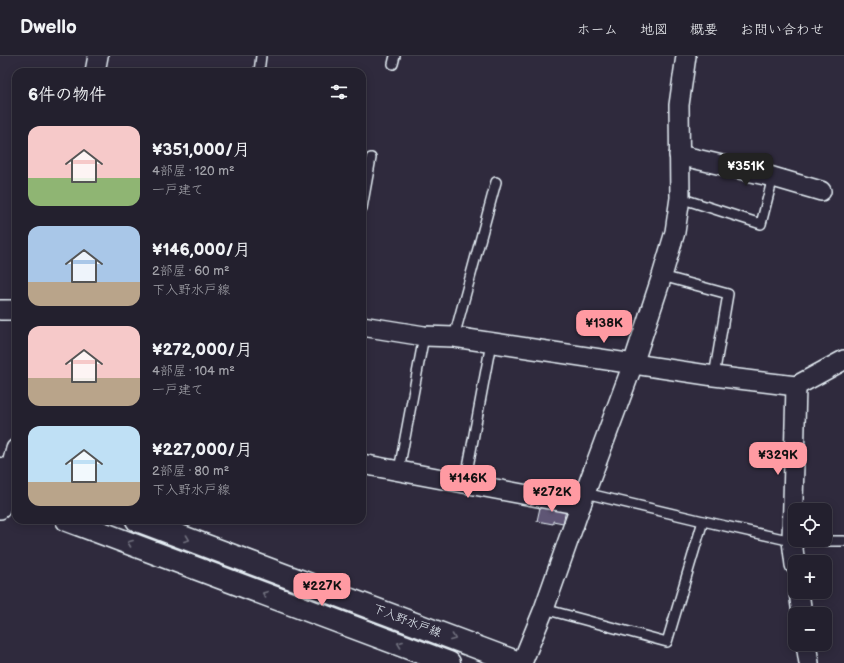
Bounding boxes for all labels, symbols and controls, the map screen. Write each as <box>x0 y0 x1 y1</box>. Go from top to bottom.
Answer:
text: Dwello <box>20 16 77 39</box>
text: ホーム <box>577 21 618 38</box>
text: 地図 <box>640 21 668 38</box>
text: 概要 <box>690 21 718 38</box>
text: お問い合わせ <box>740 21 824 38</box>
icon: filters <box>328 81 350 103</box>
text: 6件の物件 <box>28 85 106 105</box>
text: ¥351,000/月 <box>152 140 250 160</box>
icon: home <box>60 142 108 190</box>
pin: ¥351K <box>718 153 774 187</box>
text: ¥351K <box>727 158 765 174</box>
text: 4部屋 · 120 m² <box>152 163 235 179</box>
text: 一戸建て <box>152 182 204 198</box>
text: ¥146,000/月 <box>152 240 251 260</box>
icon: home <box>60 242 108 290</box>
text: 2部屋 · 60 m² <box>152 263 230 279</box>
text: 下入野水戸線 <box>152 282 230 298</box>
pin: ¥138K <box>576 310 632 344</box>
text: ¥138K <box>585 315 623 331</box>
text: ¥272,000/月 <box>152 340 252 360</box>
icon: home <box>60 342 108 390</box>
text: 4部屋 · 104 m² <box>152 363 235 379</box>
text: 一戸建て <box>152 382 204 398</box>
text: ¥227,000/月 <box>152 440 252 460</box>
icon: home <box>60 442 108 490</box>
pin: ¥329K <box>750 442 806 476</box>
text: ¥329K <box>758 447 798 463</box>
text: 2部屋 · 80 m² <box>152 463 229 479</box>
pin: ¥146K <box>440 465 496 499</box>
text: ¥146K <box>449 470 487 486</box>
pin: ¥272K <box>524 479 580 513</box>
text: 下入野水戸線 <box>152 482 230 498</box>
text: ¥272K <box>532 484 572 500</box>
map controls <box>788 503 832 651</box>
button: locate <box>788 503 832 547</box>
one-way arrow <box>183 534 190 542</box>
one-way arrow <box>127 540 134 548</box>
button: + <box>788 555 832 599</box>
pin: ¥227K <box>294 573 350 607</box>
text: ¥227K <box>302 578 342 594</box>
one-way arrow <box>261 590 268 598</box>
street label: 下入野水戸線 <box>371 601 443 641</box>
button: − <box>788 607 832 651</box>
one-way arrow <box>449 634 456 642</box>
one-way arrow <box>396 641 403 649</box>

